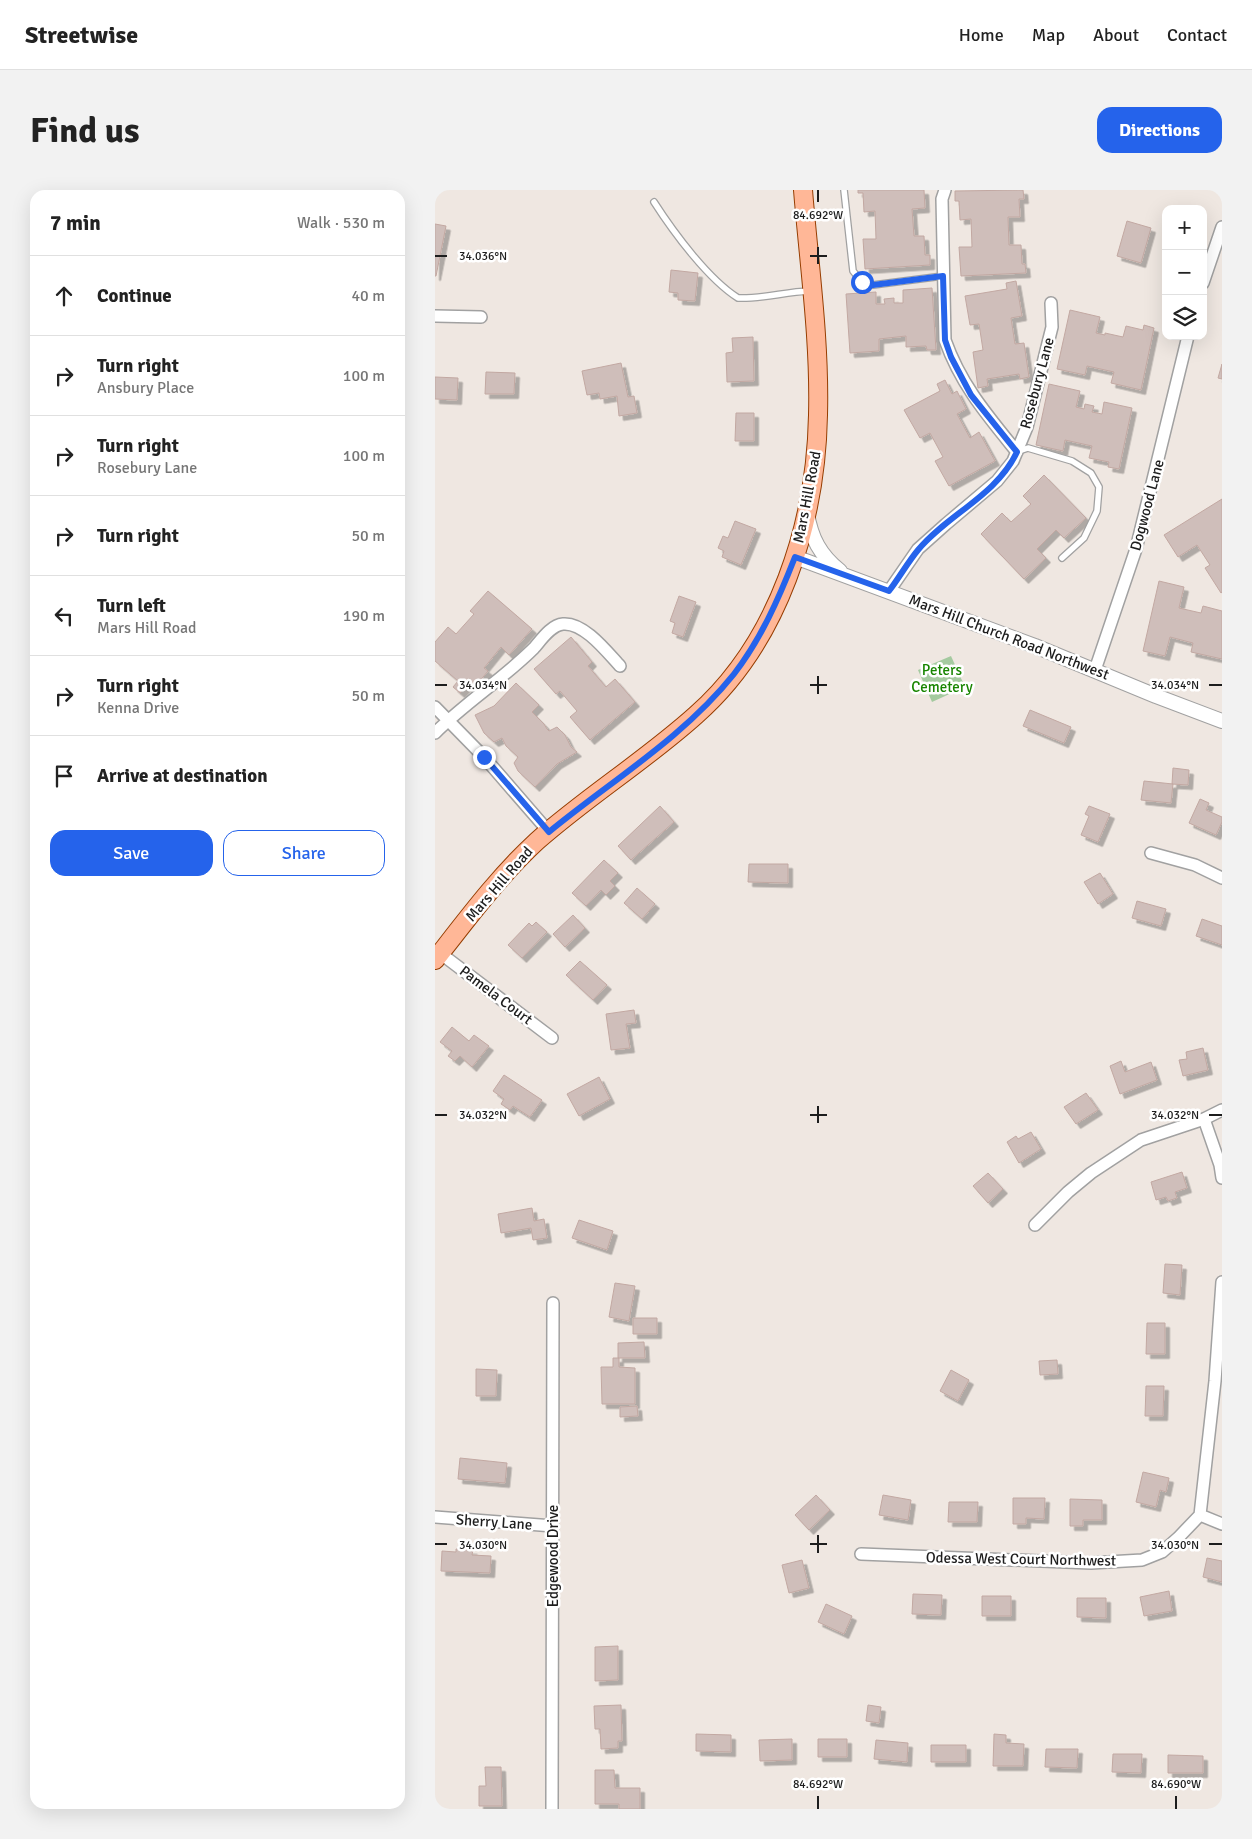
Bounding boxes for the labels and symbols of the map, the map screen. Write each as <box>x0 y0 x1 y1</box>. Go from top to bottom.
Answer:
text: 84.692°W <box>793 208 843 223</box>
text: 34.036°N <box>459 249 507 264</box>
route start <box>851 271 874 294</box>
street label: Rosebury Lane <box>1016 335 1058 431</box>
street label: Mars Hill Road <box>789 449 825 545</box>
street label: Dogwood Lane <box>1126 457 1168 553</box>
street label: Mars Hill Church Road Northwest <box>906 590 1112 684</box>
park label: Peters Cemetery <box>911 661 973 696</box>
text: 34.034°N <box>459 678 507 693</box>
text: 34.034°N <box>1151 678 1199 693</box>
route end <box>473 746 496 769</box>
street label: Mars Hill Road <box>462 843 536 925</box>
street label: Pamela Court <box>456 962 536 1028</box>
text: 34.032°N <box>459 1108 507 1123</box>
text: 34.032°N <box>1151 1108 1199 1123</box>
street label: Edgewood Drive <box>544 1505 562 1607</box>
street label: Sherry Lane <box>455 1510 533 1534</box>
text: 34.030°N <box>459 1538 507 1553</box>
text: 34.030°N <box>1151 1538 1199 1553</box>
street label: Odessa West Court Northwest <box>926 1548 1116 1570</box>
text: 84.692°W <box>793 1777 843 1792</box>
text: 84.690°W <box>1151 1777 1201 1792</box>

